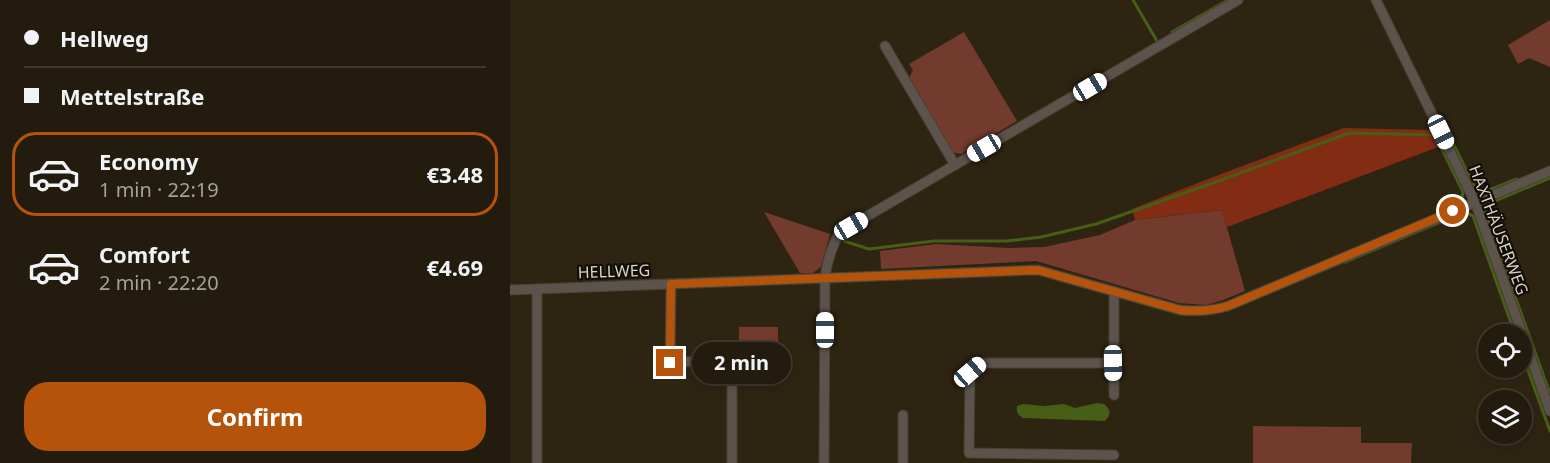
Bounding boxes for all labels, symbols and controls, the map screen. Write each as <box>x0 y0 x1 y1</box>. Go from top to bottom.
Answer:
text: Hellweg <box>60 23 149 53</box>
car <box>1070 70 1110 104</box>
text: Mettelstraße <box>60 81 204 111</box>
car <box>1425 112 1457 152</box>
car <box>964 131 1004 165</box>
text: Economy <box>99 146 198 176</box>
icon: car <box>27 147 81 201</box>
text: €3.48 <box>426 159 483 189</box>
street label: HAXTHÄUSERWEG <box>1464 162 1534 298</box>
text: 1 min · 22:19 <box>99 176 219 203</box>
route start <box>1439 197 1466 224</box>
car <box>831 209 871 243</box>
text: Comfort <box>99 239 190 269</box>
icon: car <box>27 240 81 294</box>
text: €4.69 <box>426 252 483 282</box>
street label: HELLWEG <box>577 259 651 283</box>
text: 2 min · 22:20 <box>99 269 219 296</box>
car <box>816 312 834 348</box>
map controls <box>1478 324 1532 444</box>
button: locate <box>1478 324 1532 378</box>
callout: 2 min <box>691 342 790 384</box>
car <box>1104 345 1122 381</box>
route end <box>656 349 683 376</box>
text: 2 min <box>714 349 769 376</box>
car <box>951 353 989 391</box>
button: Confirm <box>24 382 486 451</box>
button: layers <box>1478 390 1532 444</box>

